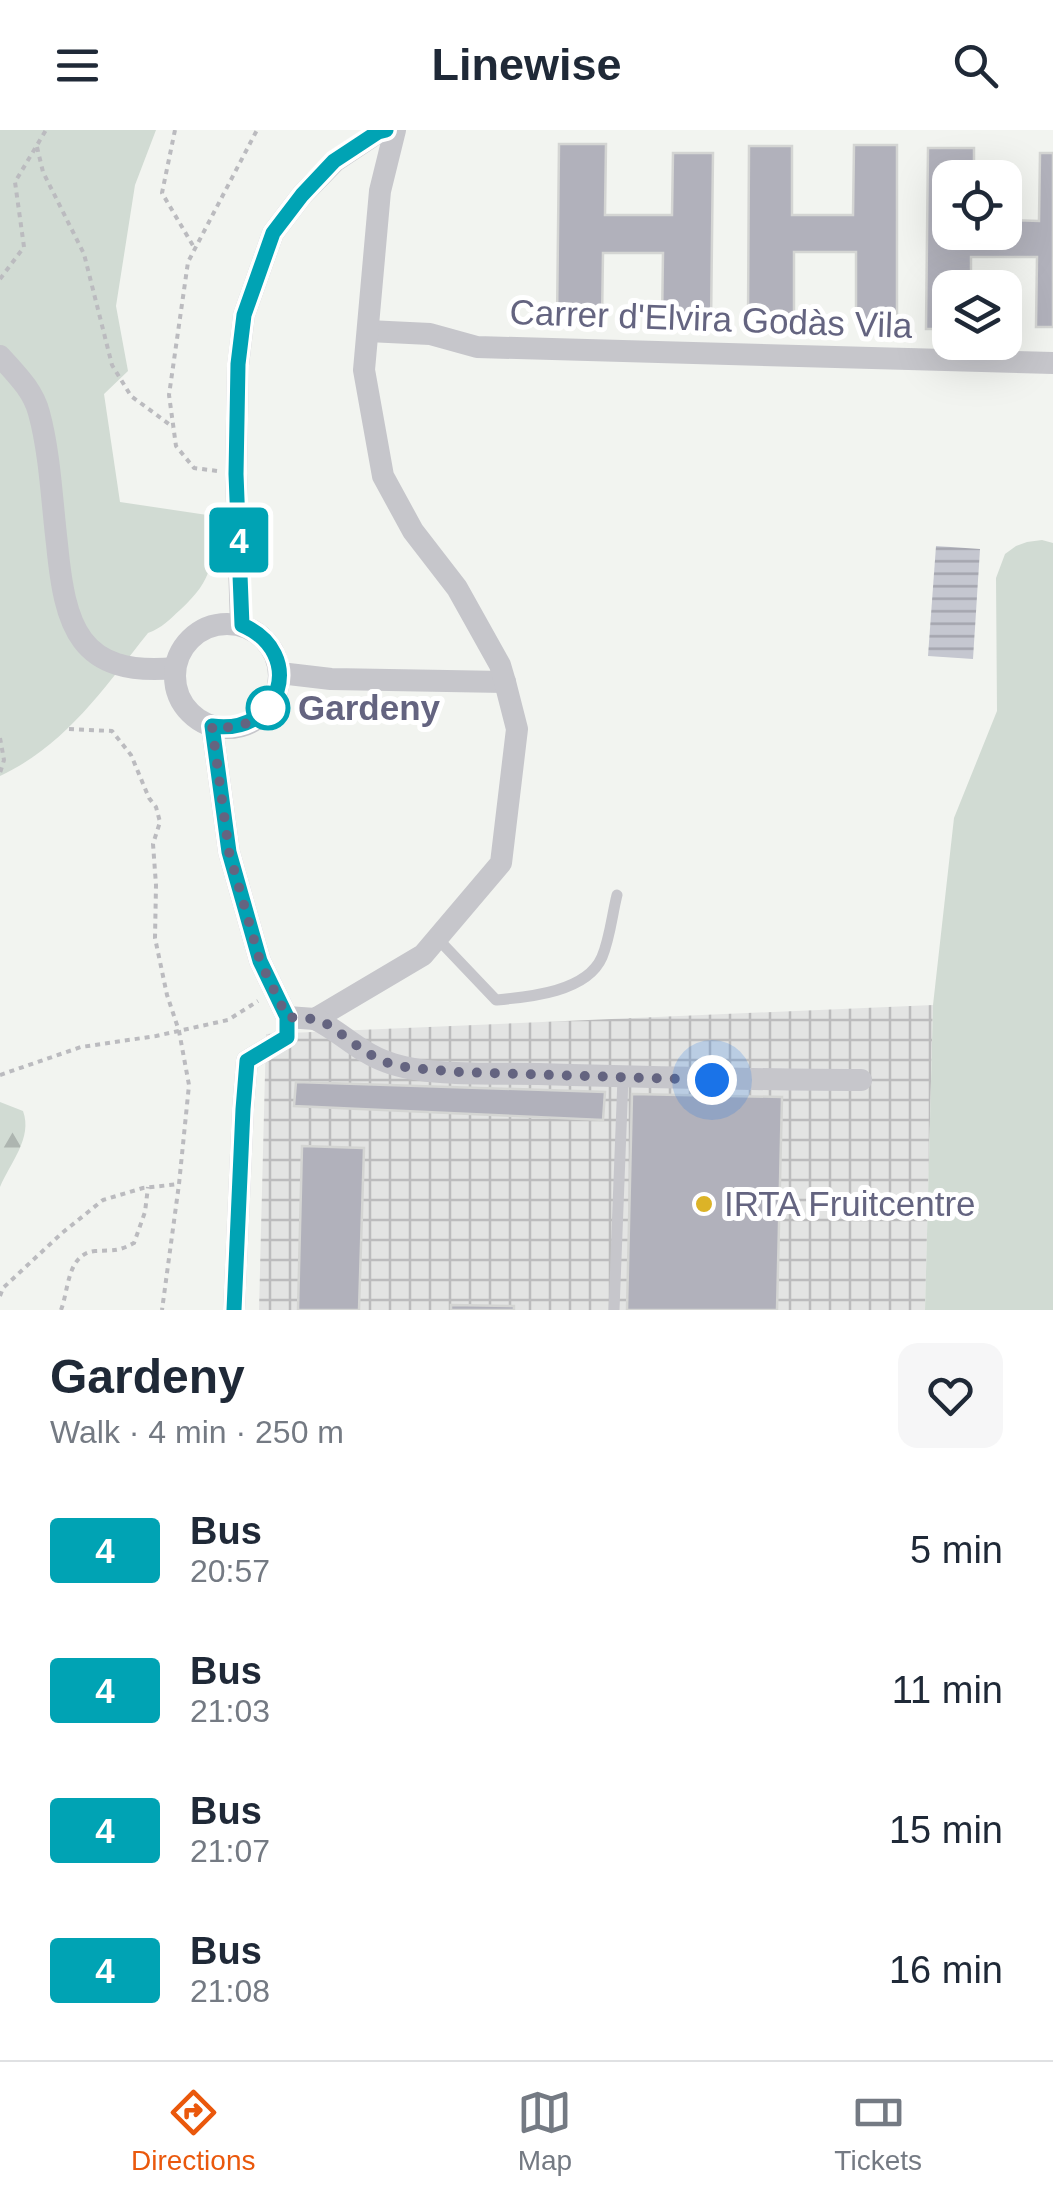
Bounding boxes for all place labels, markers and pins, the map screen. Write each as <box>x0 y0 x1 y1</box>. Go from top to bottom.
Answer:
marker: Gardeny <box>247 687 289 729</box>
place label: Gardeny <box>298 688 441 727</box>
place label: IRTA Fruitcentre <box>724 1184 976 1223</box>
marker: IRTA Fruitcentre <box>693 1193 715 1215</box>

